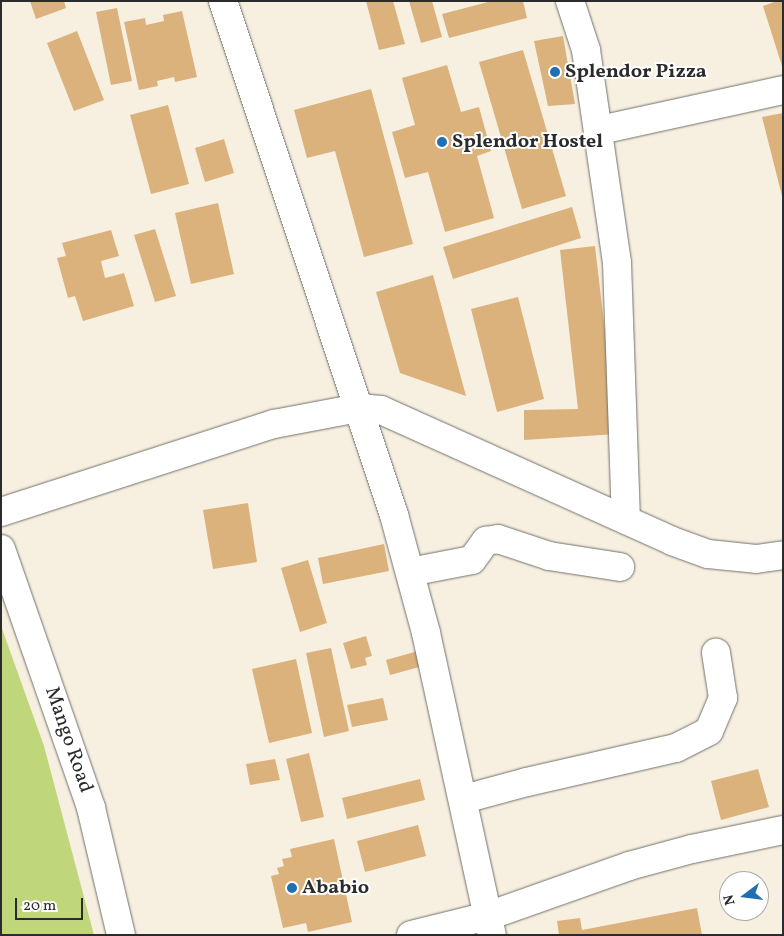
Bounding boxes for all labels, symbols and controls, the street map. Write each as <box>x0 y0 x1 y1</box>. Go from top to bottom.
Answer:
place label: Splendor Pizza <box>565 60 707 84</box>
marker: Splendor Pizza <box>549 66 561 78</box>
place label: Splendor Hostel <box>452 130 603 154</box>
marker: Splendor Hostel <box>436 136 448 148</box>
street label: Mango Road <box>39 684 97 796</box>
north arrow <box>719 871 769 921</box>
place label: Ababio <box>302 876 369 900</box>
marker: Ababio <box>286 882 298 894</box>
scale bar <box>18 888 85 920</box>
text: N <box>720 892 740 907</box>
text: 20 m <box>23 896 56 917</box>

